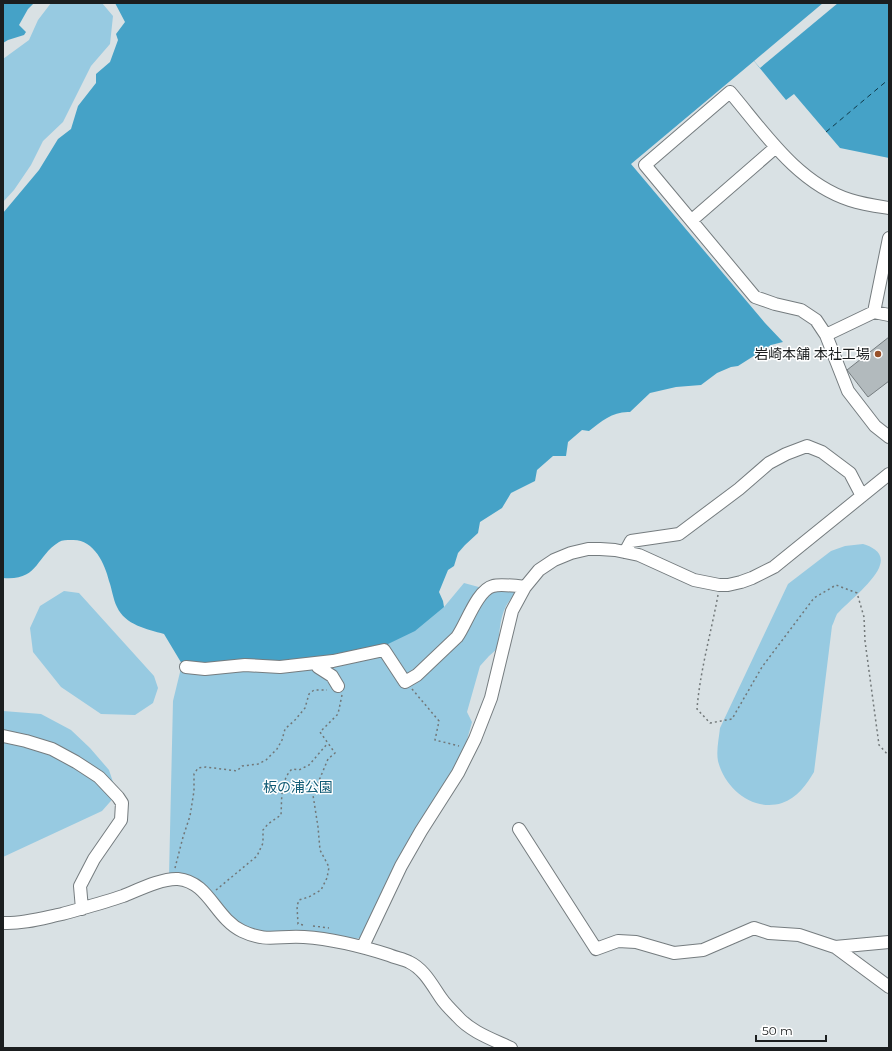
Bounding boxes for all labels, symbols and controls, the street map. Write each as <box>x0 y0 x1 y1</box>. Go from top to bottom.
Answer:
place label: 岩崎本舗 本社工場 <box>754 345 870 363</box>
marker: 岩崎本舗 本社工場 <box>873 349 883 359</box>
park label: 板の浦公園 <box>263 778 333 796</box>
scale bar <box>756 1017 826 1043</box>
text: 50 m <box>762 1023 793 1038</box>

